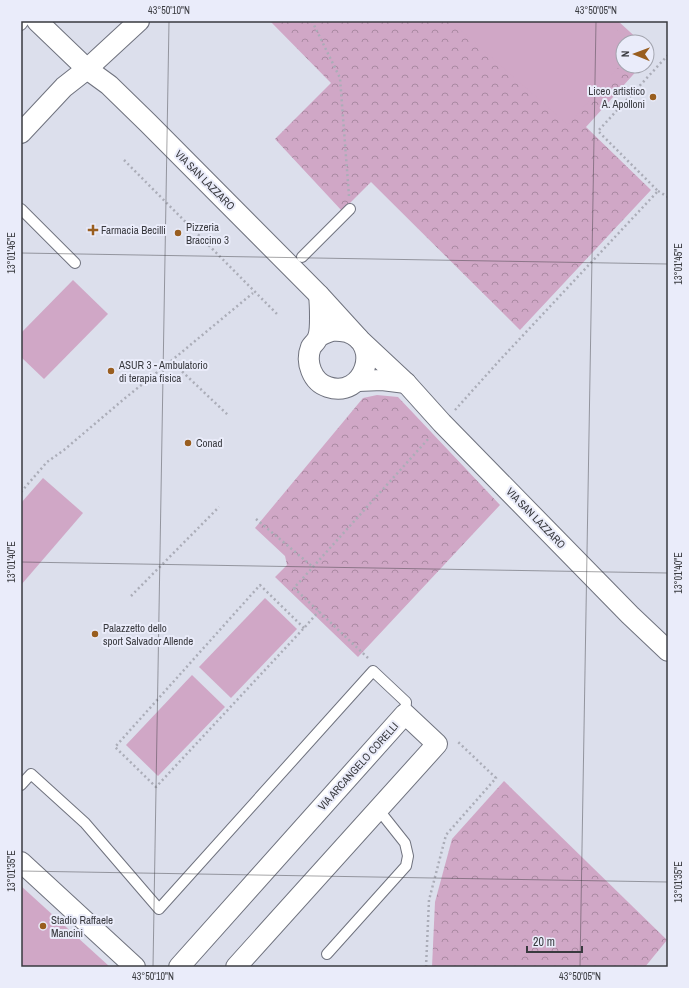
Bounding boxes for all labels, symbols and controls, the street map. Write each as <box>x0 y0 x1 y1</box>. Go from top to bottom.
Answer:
text: 43°50'10"N <box>148 4 190 17</box>
text: 43°50'05"N <box>575 4 617 17</box>
north arrow <box>615 34 655 74</box>
text: N <box>618 50 632 57</box>
place label: Liceo artistico A. Apolloni <box>588 84 645 111</box>
marker: Liceo artistico A. Apolloni <box>648 92 658 102</box>
street label: VIA SAN LAZZARO <box>172 147 238 213</box>
place label: Pizzeria Braccino 3 <box>186 220 229 247</box>
place label: Farmacia Becilli <box>101 223 166 237</box>
marker: Farmacia Becilli <box>88 225 98 235</box>
marker: Pizzeria Braccino 3 <box>173 228 183 238</box>
text: 13°01'45"E <box>5 232 18 274</box>
text: 13°01'45"E <box>672 243 685 285</box>
place label: ASUR 3 - Ambulatorio di terapia fisica <box>118 358 208 385</box>
marker: ASUR 3 - Ambulatorio di terapia fisica <box>106 366 116 376</box>
place label: Conad <box>196 436 223 450</box>
marker: Conad <box>183 438 193 448</box>
street label: VIA SAN LAZZARO <box>503 485 569 551</box>
text: 13°01'40"E <box>5 541 18 583</box>
text: 13°01'40"E <box>672 552 685 594</box>
place label: Palazzetto dello sport Salvador Allende <box>103 621 193 648</box>
marker: Palazzetto dello sport Salvador Allende <box>90 629 100 639</box>
street label: VIA ARCANGELO CORELLI <box>315 719 401 813</box>
text: 13°01'35"E <box>5 850 18 892</box>
text: 13°01'35"E <box>672 861 685 903</box>
place label: Stadio Raffaele Mancini <box>51 913 113 940</box>
marker: Stadio Raffaele Mancini <box>38 921 48 931</box>
scale bar <box>527 928 582 954</box>
text: 20 m <box>533 934 555 950</box>
text: 43°50'10"N <box>132 970 174 983</box>
text: 43°50'05"N <box>559 970 601 983</box>

